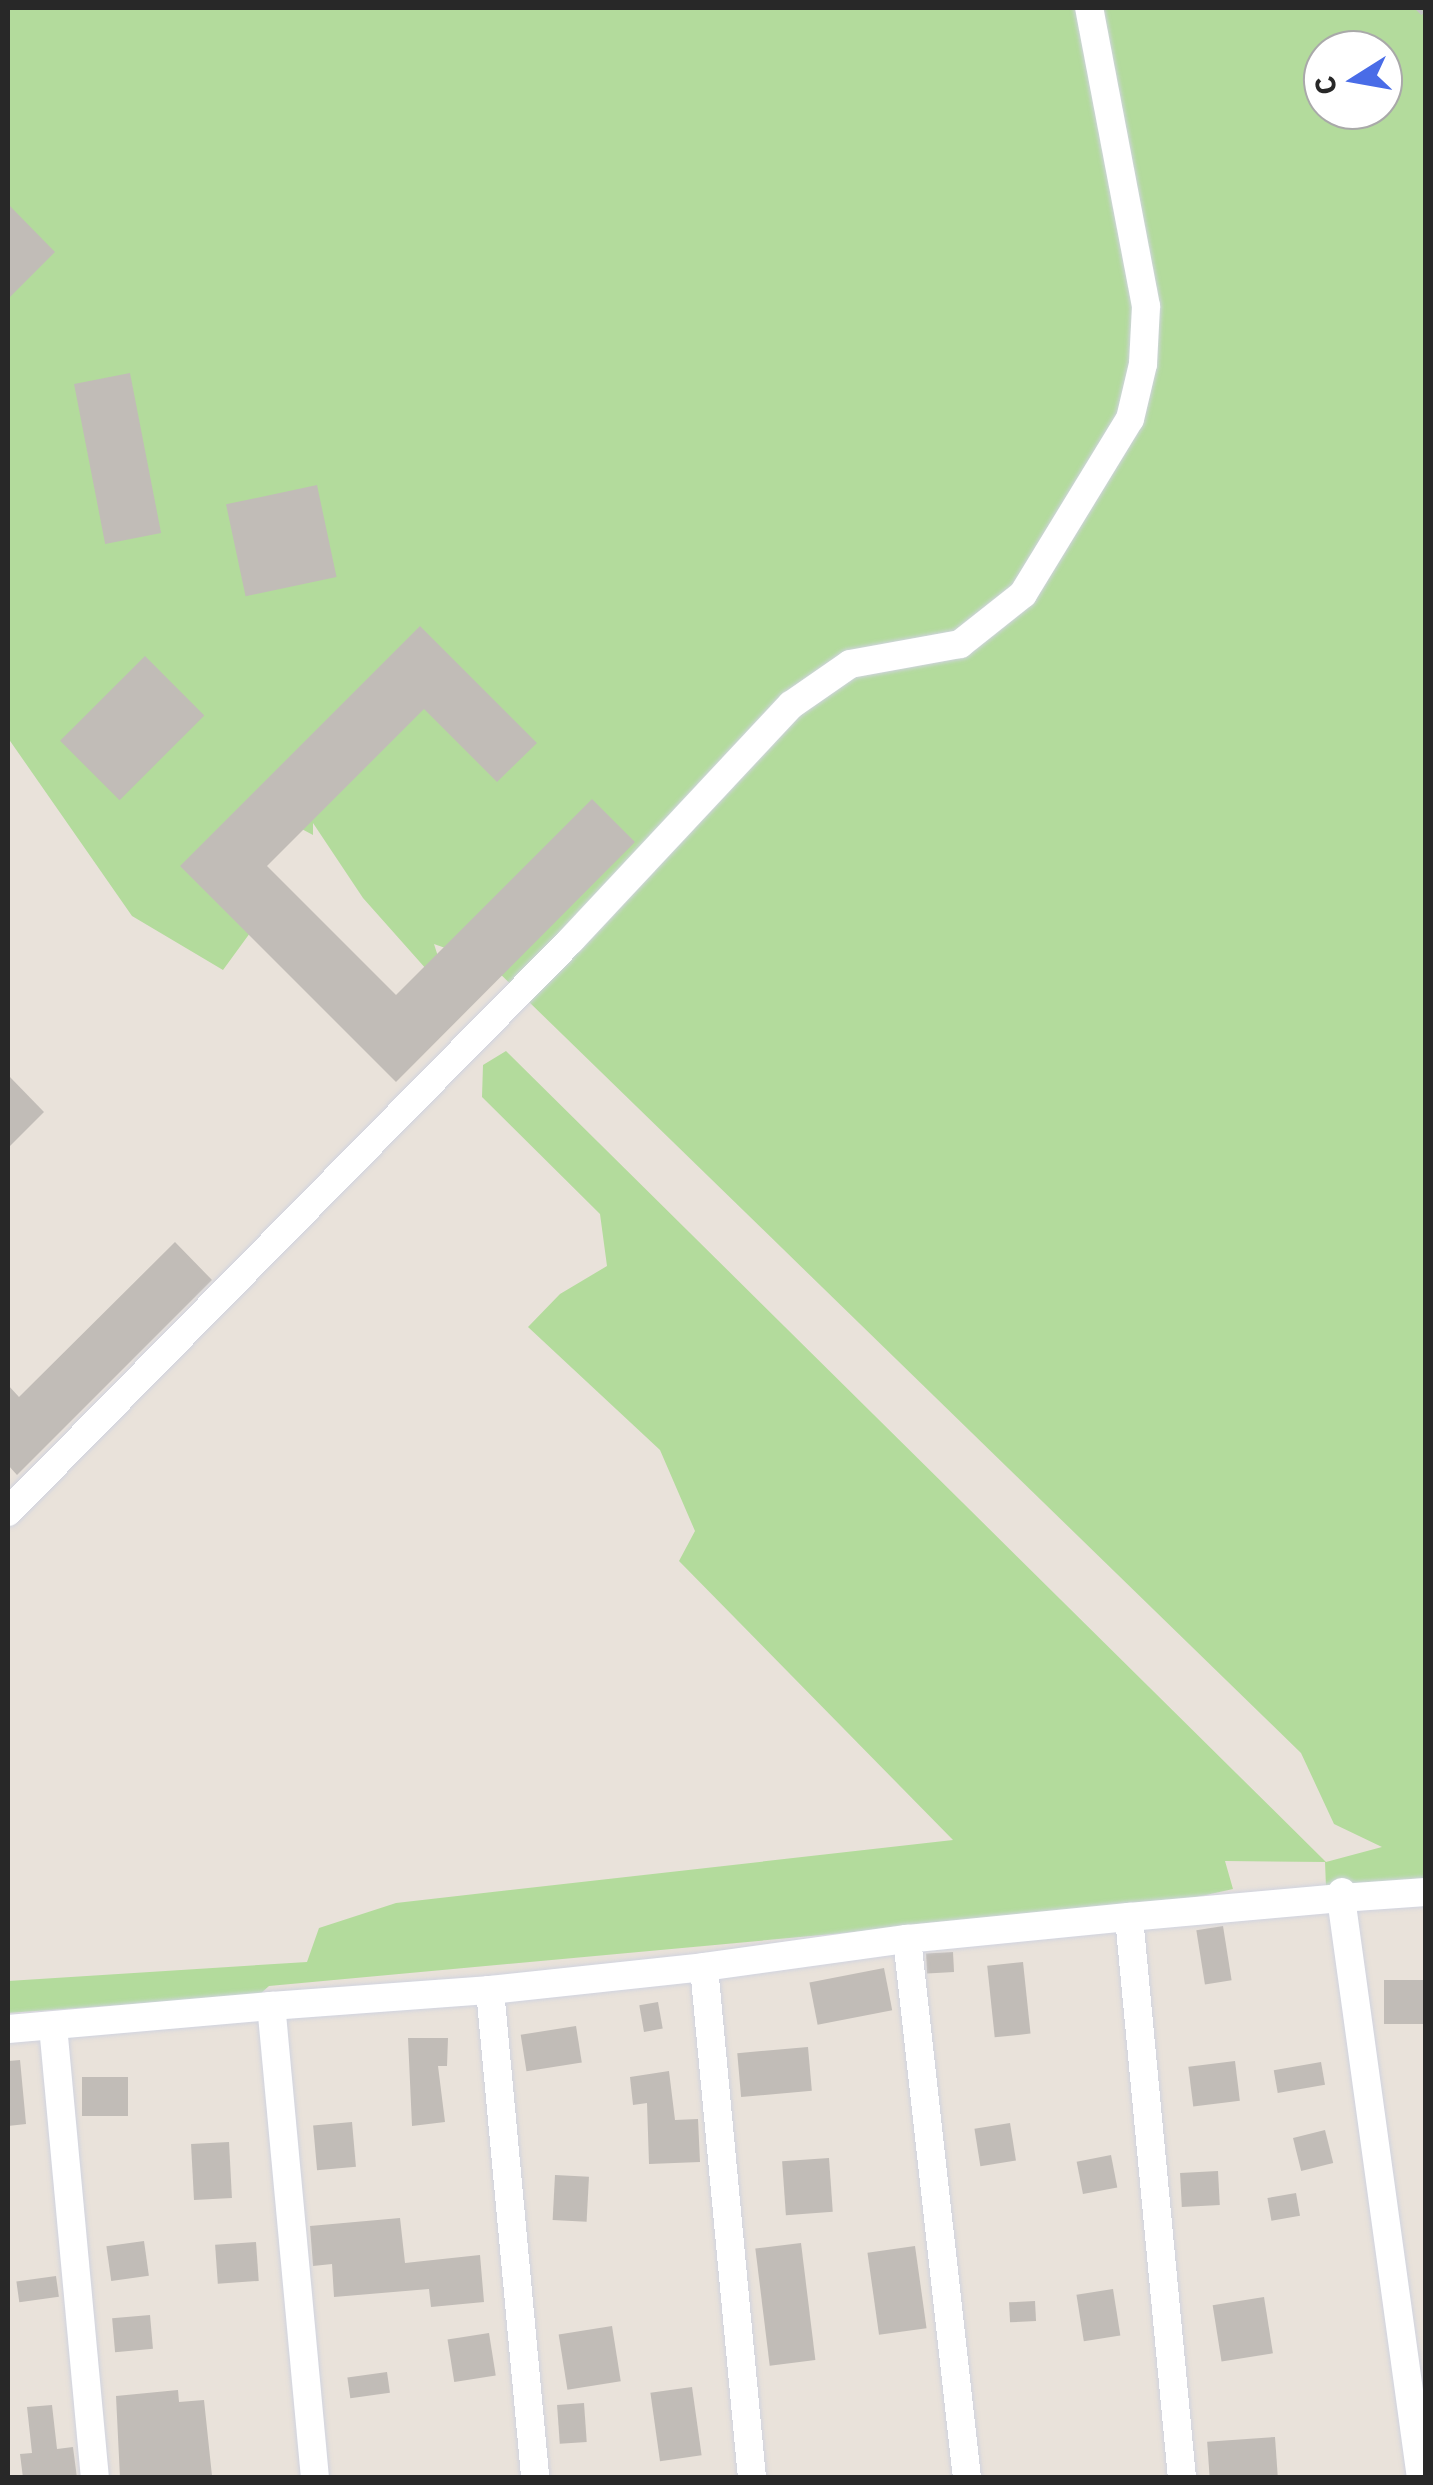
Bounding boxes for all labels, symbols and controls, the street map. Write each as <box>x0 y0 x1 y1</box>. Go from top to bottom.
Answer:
north arrow <box>1303 30 1403 130</box>
text: С <box>1305 73 1345 98</box>

